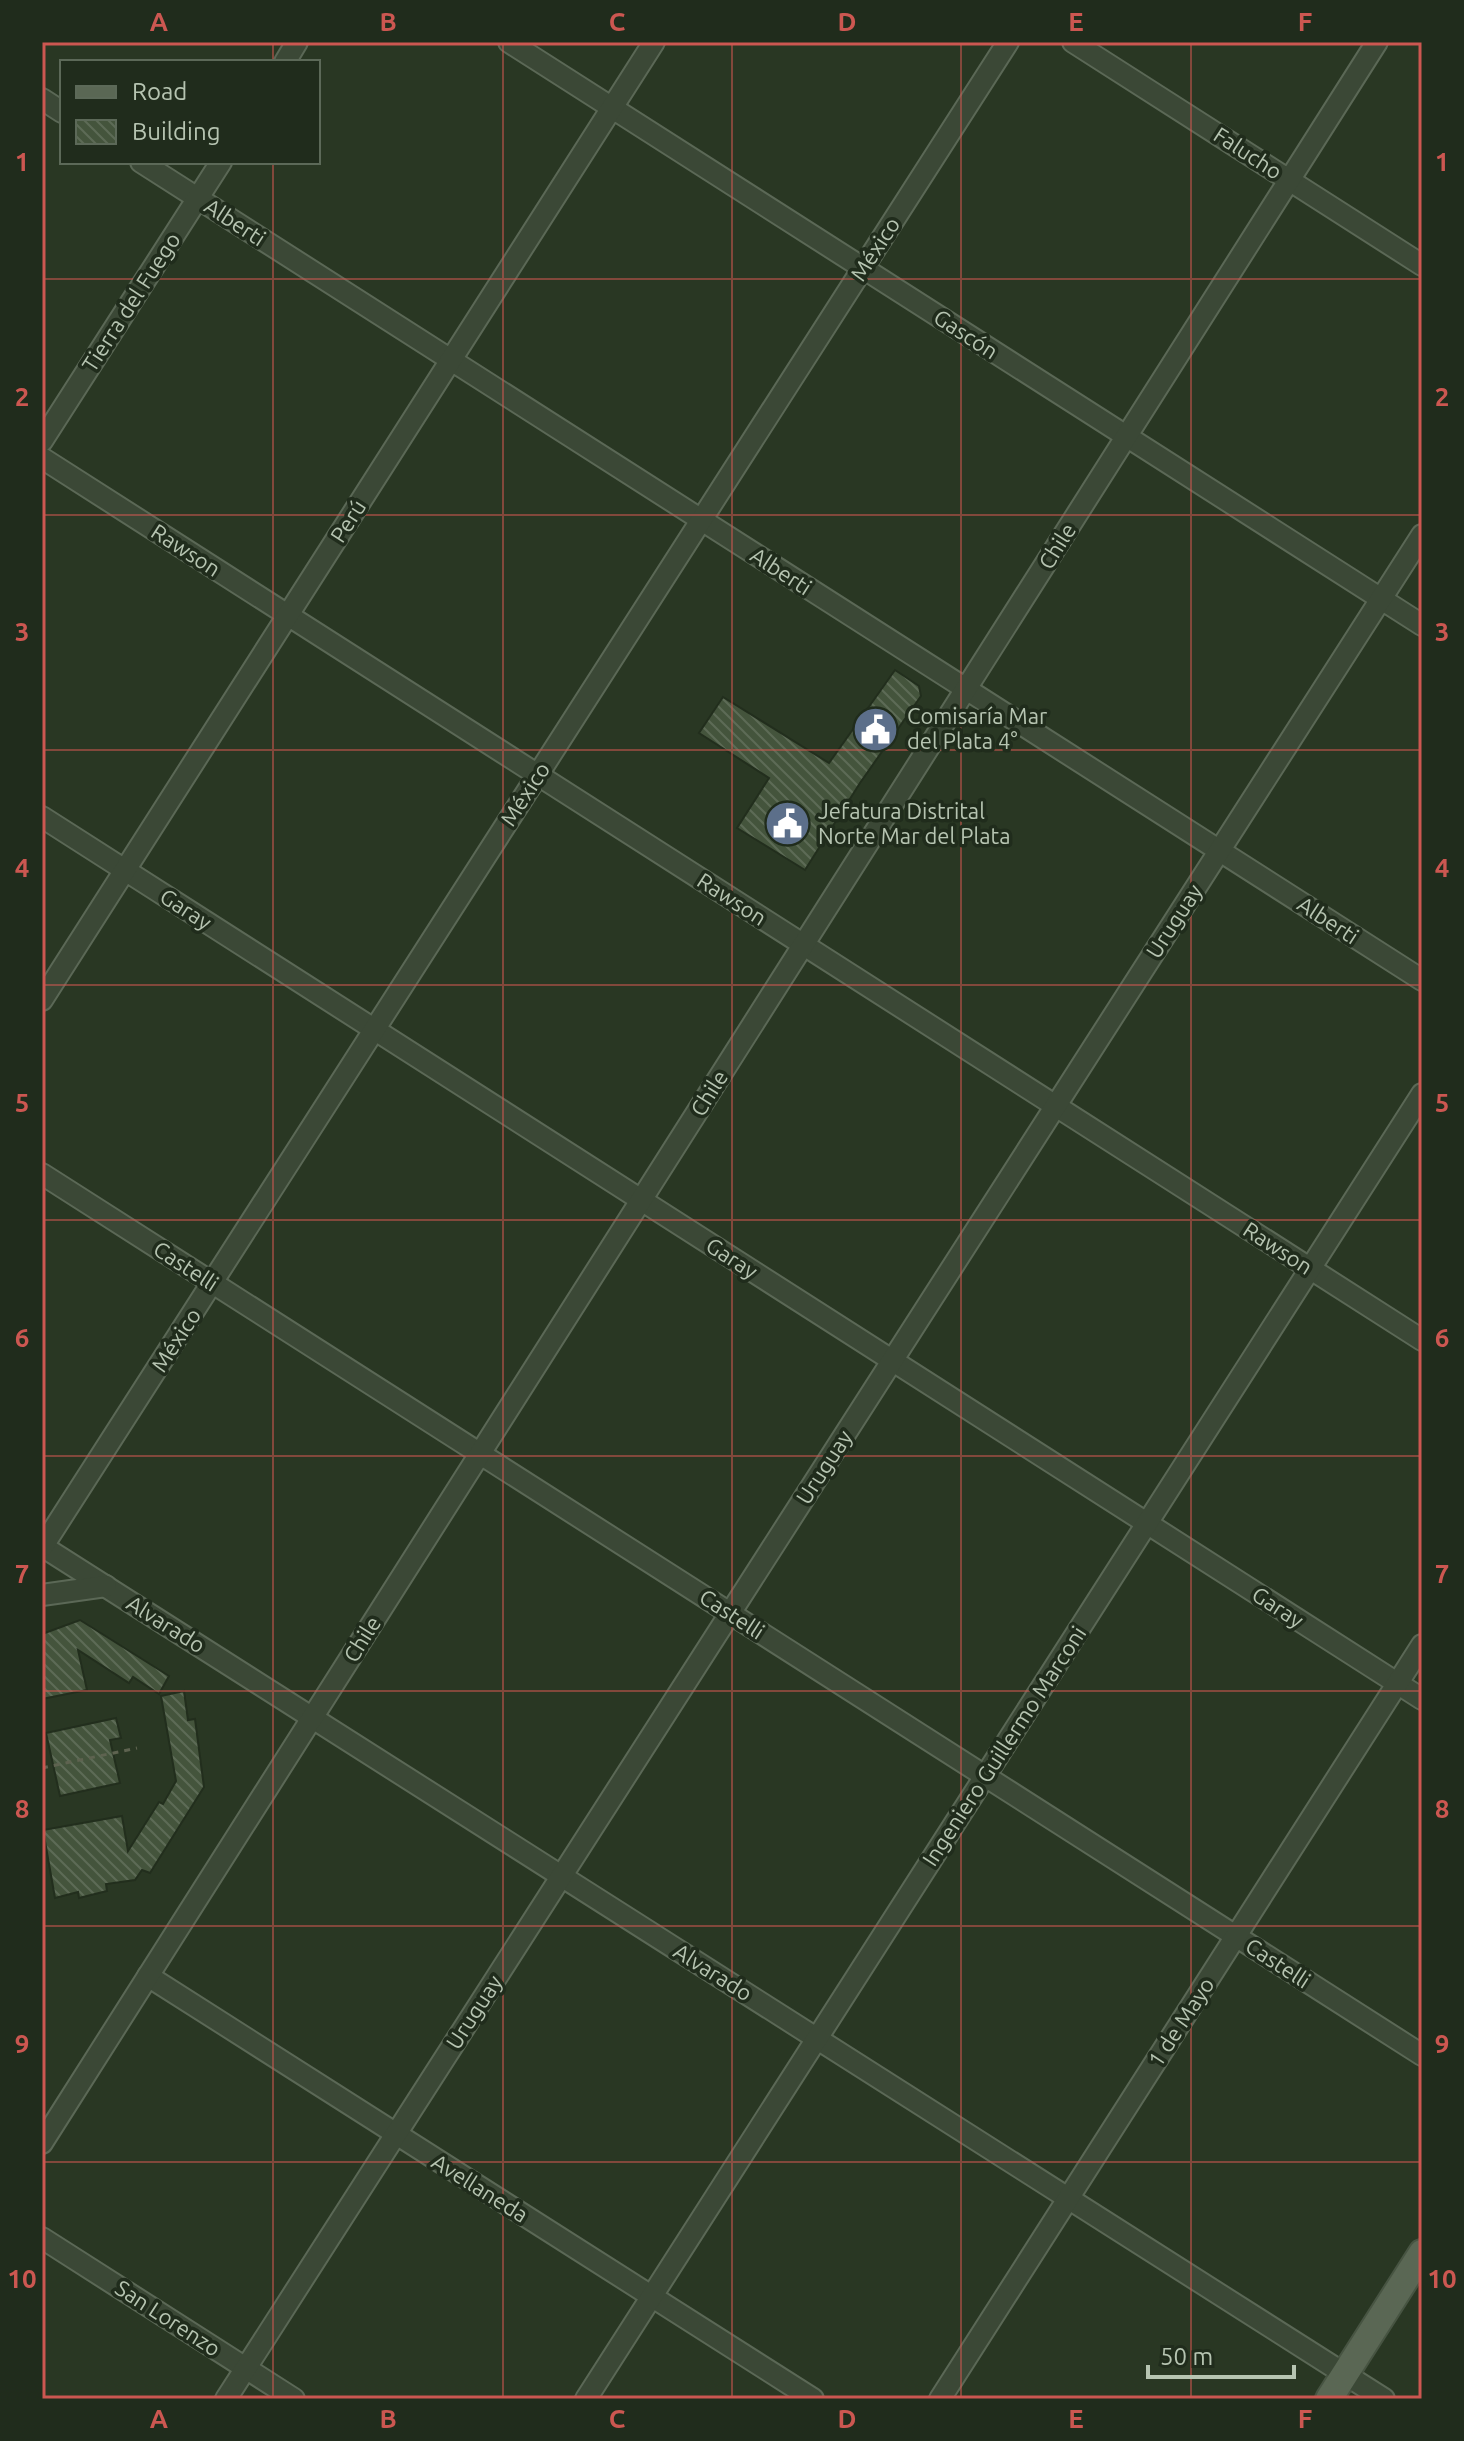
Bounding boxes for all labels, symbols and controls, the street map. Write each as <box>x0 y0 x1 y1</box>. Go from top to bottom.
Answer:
text: A <box>150 7 169 36</box>
text: B <box>379 7 397 36</box>
text: C <box>609 7 626 36</box>
text: D <box>838 7 856 36</box>
text: E <box>1068 7 1084 36</box>
text: F <box>1298 7 1312 36</box>
legend <box>60 60 320 164</box>
text: Road <box>132 78 187 105</box>
text: Building <box>132 118 220 145</box>
street label: Falucho <box>1210 121 1287 184</box>
text: 1 <box>15 147 29 176</box>
text: 1 <box>1435 147 1449 176</box>
street label: Alberti <box>200 193 270 250</box>
street label: México <box>845 212 904 285</box>
street label: Tierra del Fuego <box>76 228 185 376</box>
street label: Gascón <box>930 304 1003 363</box>
text: 2 <box>15 382 29 411</box>
text: 2 <box>1435 382 1449 411</box>
street label: Perú <box>325 495 371 547</box>
street label: Rawson <box>147 518 225 581</box>
street label: Chile <box>1033 518 1080 573</box>
street label: Alberti <box>746 542 816 599</box>
text: 3 <box>15 617 29 646</box>
text: 3 <box>1435 617 1449 646</box>
place label: Comisaría Mar del Plata 4° <box>907 703 1048 753</box>
public building icon: Comisaría Mar del Plata 4° <box>852 705 900 753</box>
street label: México <box>495 757 554 830</box>
place label: Jefatura Distrital Norte Mar del Plata <box>818 798 1011 848</box>
public building icon: Jefatura Distrital Norte Mar del Plata <box>763 800 811 848</box>
text: 4 <box>15 853 29 882</box>
text: 4 <box>1435 853 1449 882</box>
street label: Rawson <box>693 867 771 930</box>
street label: Uruguay <box>1140 879 1207 962</box>
street label: Garay <box>156 883 217 935</box>
street label: Alberti <box>1293 891 1363 948</box>
street label: Chile <box>685 1065 732 1120</box>
text: 5 <box>15 1088 29 1117</box>
text: 5 <box>1435 1088 1449 1117</box>
street label: Rawson <box>1239 1216 1317 1279</box>
street label: Garay <box>702 1232 763 1284</box>
street label: Castelli <box>149 1235 223 1296</box>
street label: México <box>146 1303 205 1376</box>
text: 6 <box>15 1323 29 1352</box>
text: 6 <box>1435 1323 1449 1352</box>
street label: Uruguay <box>790 1425 857 1508</box>
text: 7 <box>15 1559 29 1588</box>
text: 7 <box>1435 1559 1449 1588</box>
street label: Garay <box>1248 1581 1309 1633</box>
street label: Castelli <box>695 1583 769 1644</box>
street label: Alvarado <box>123 1590 210 1657</box>
street label: Chile <box>338 1611 385 1666</box>
street label: Ingeniero Guillermo Marconi <box>917 1621 1090 1870</box>
text: 8 <box>15 1794 29 1823</box>
text: 8 <box>1435 1794 1449 1823</box>
street label: Castelli <box>1241 1932 1315 1993</box>
street label: Alvarado <box>670 1938 757 2005</box>
street label: Uruguay <box>440 1970 507 2053</box>
street label: 1 de Mayo <box>1142 1972 1219 2071</box>
text: 9 <box>15 2029 29 2058</box>
text: 9 <box>1435 2029 1449 2058</box>
street label: Avellaneda <box>428 2148 533 2227</box>
text: 10 <box>7 2264 37 2293</box>
text: 10 <box>1427 2264 1457 2293</box>
street label: San Lorenzo <box>111 2274 226 2361</box>
scale bar <box>1148 2329 1294 2379</box>
text: 50 m <box>1160 2343 1213 2370</box>
text: A <box>150 2404 169 2433</box>
text: B <box>379 2404 397 2433</box>
text: C <box>609 2404 626 2433</box>
text: D <box>838 2404 856 2433</box>
text: E <box>1068 2404 1084 2433</box>
text: F <box>1298 2404 1312 2433</box>

